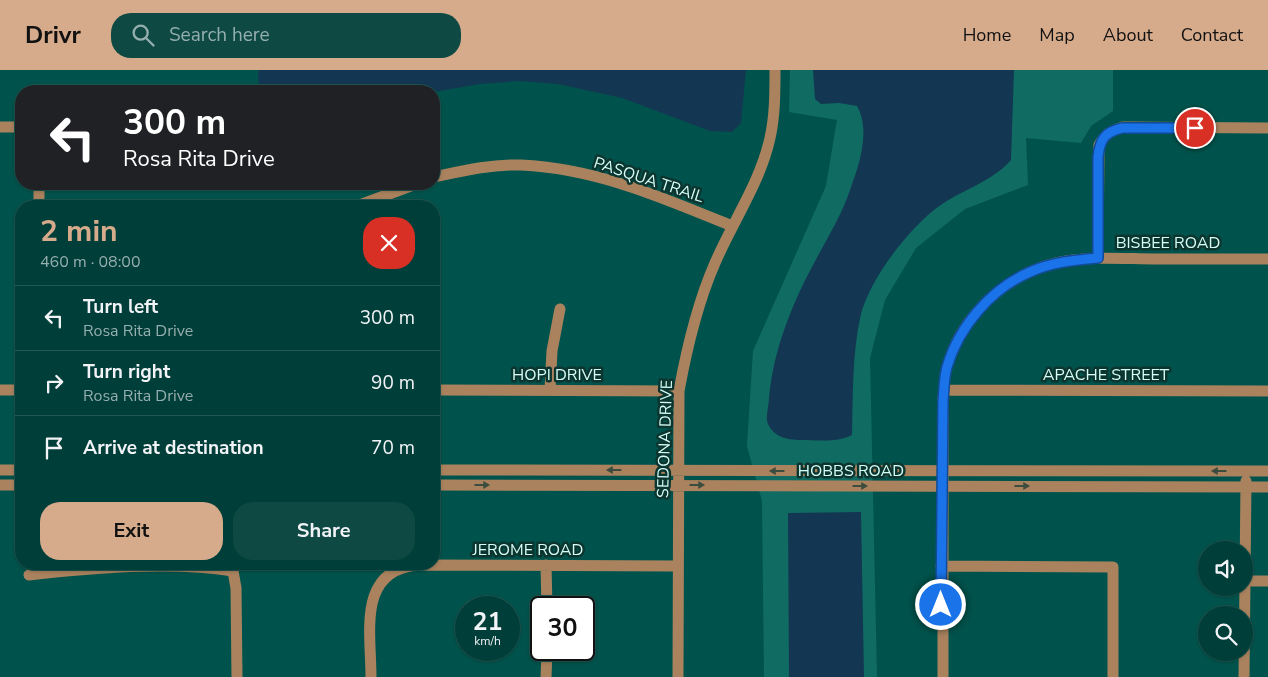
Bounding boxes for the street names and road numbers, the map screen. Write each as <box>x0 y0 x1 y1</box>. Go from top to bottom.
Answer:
street label: PASQUA TRAIL <box>591 152 707 208</box>
street label: BISBEE ROAD <box>1116 232 1220 254</box>
street label: HOPI DRIVE <box>512 364 602 386</box>
street label: APACHE STREET <box>1043 364 1170 386</box>
street label: SEDONA DRIVE <box>652 380 678 498</box>
street label: HOBBS ROAD <box>798 460 904 482</box>
street label: JEROME ROAD <box>472 539 583 561</box>

